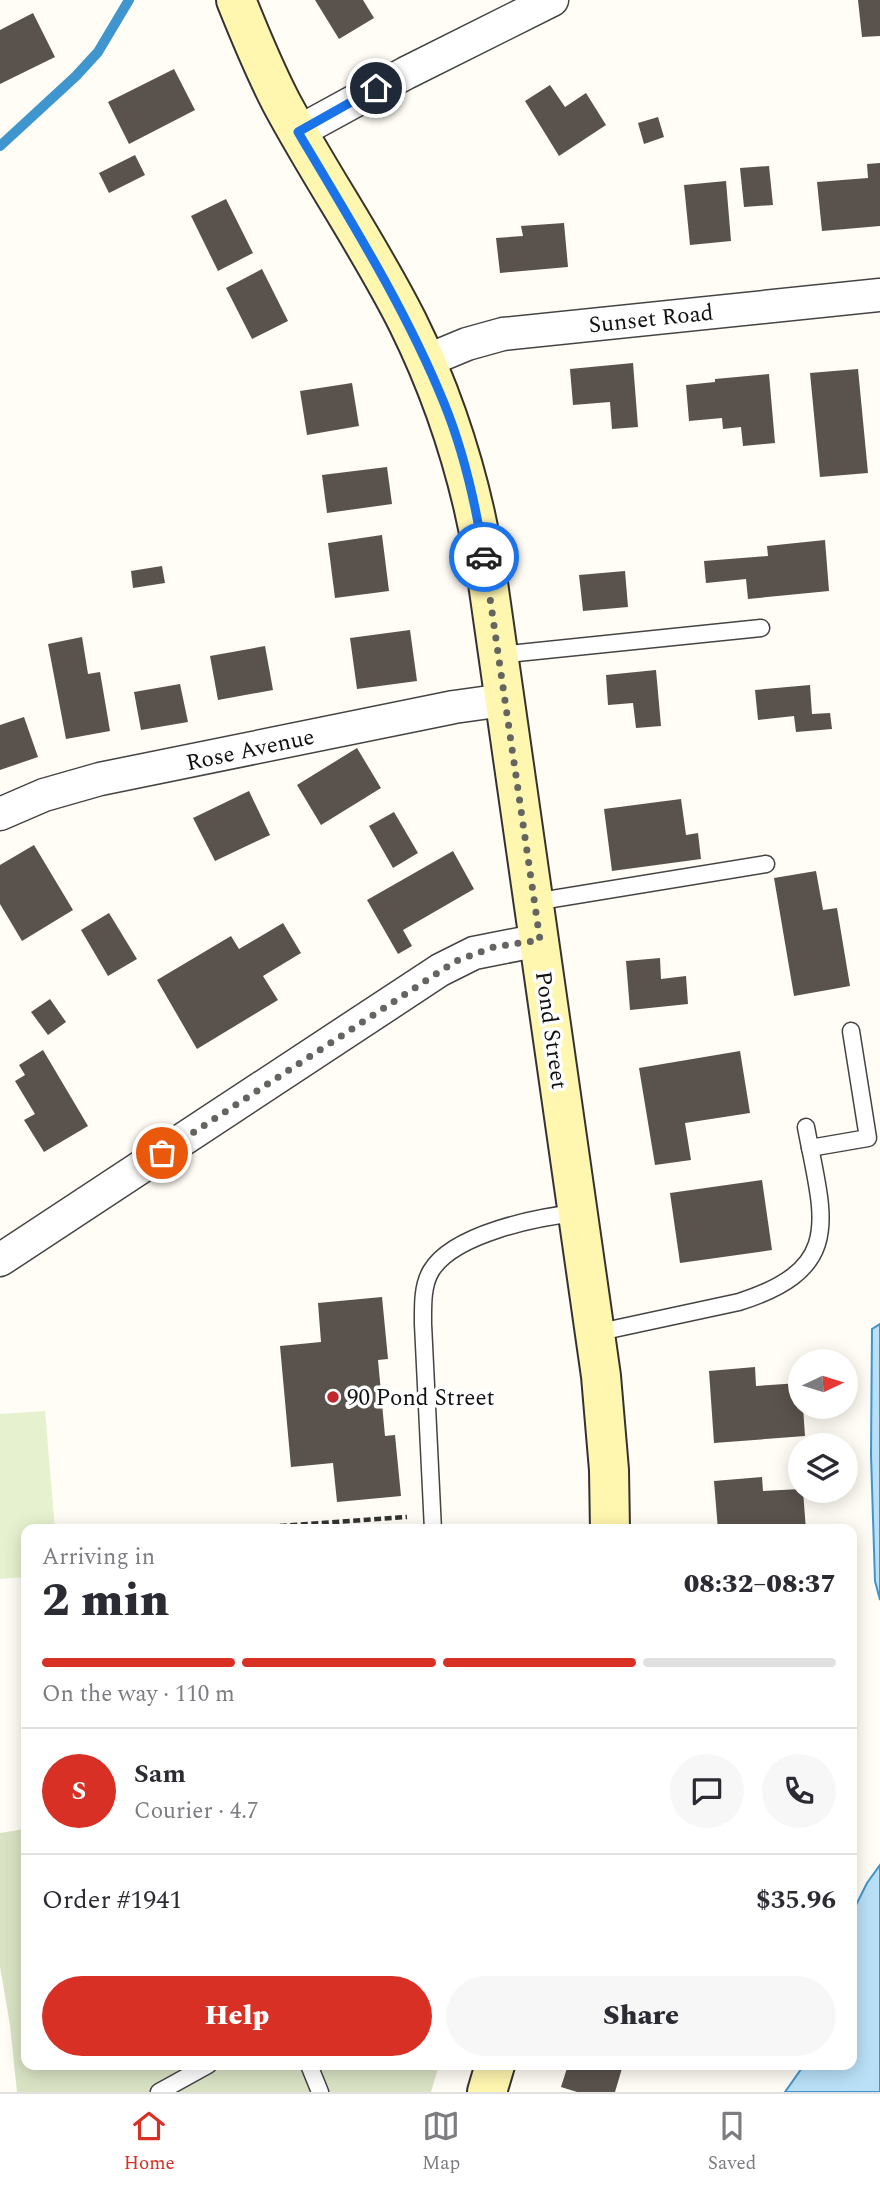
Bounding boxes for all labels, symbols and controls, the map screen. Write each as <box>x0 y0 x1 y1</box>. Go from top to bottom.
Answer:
pin <box>346 58 406 118</box>
icon: home <box>357 69 395 107</box>
street label: Sunset Road <box>587 296 715 343</box>
courier <box>449 522 519 592</box>
icon: car <box>465 538 503 576</box>
street label: Rose Avenue <box>183 720 318 781</box>
street label: Pond Street <box>525 969 576 1092</box>
pin <box>132 1123 192 1183</box>
icon: bag <box>143 1134 181 1172</box>
north arrow <box>788 1349 858 1419</box>
map controls <box>788 1349 858 1503</box>
place label: 90 Pond Street <box>347 1381 495 1416</box>
marker: 90 Pond Street <box>325 1389 341 1405</box>
button: layers <box>788 1433 858 1503</box>
text: Arriving in <box>42 1540 155 1575</box>
text: 08:32–08:37 <box>684 1564 836 1604</box>
text: 2 min <box>42 1566 169 1636</box>
text: On the way · 110 m <box>42 1677 235 1712</box>
text: Sam <box>134 1754 186 1794</box>
button: chat <box>670 1754 744 1828</box>
button: phone <box>762 1754 836 1828</box>
text: S <box>72 1771 86 1811</box>
text: Courier · 4.7 <box>134 1794 259 1829</box>
text: Order #1941 <box>42 1880 182 1920</box>
text: $35.96 <box>756 1880 836 1920</box>
button: Help <box>42 1976 432 2056</box>
button: Share <box>446 1976 836 2056</box>
tab: Home <box>124 2107 175 2178</box>
tab: Map <box>422 2107 460 2178</box>
tab: Saved <box>708 2107 756 2178</box>

